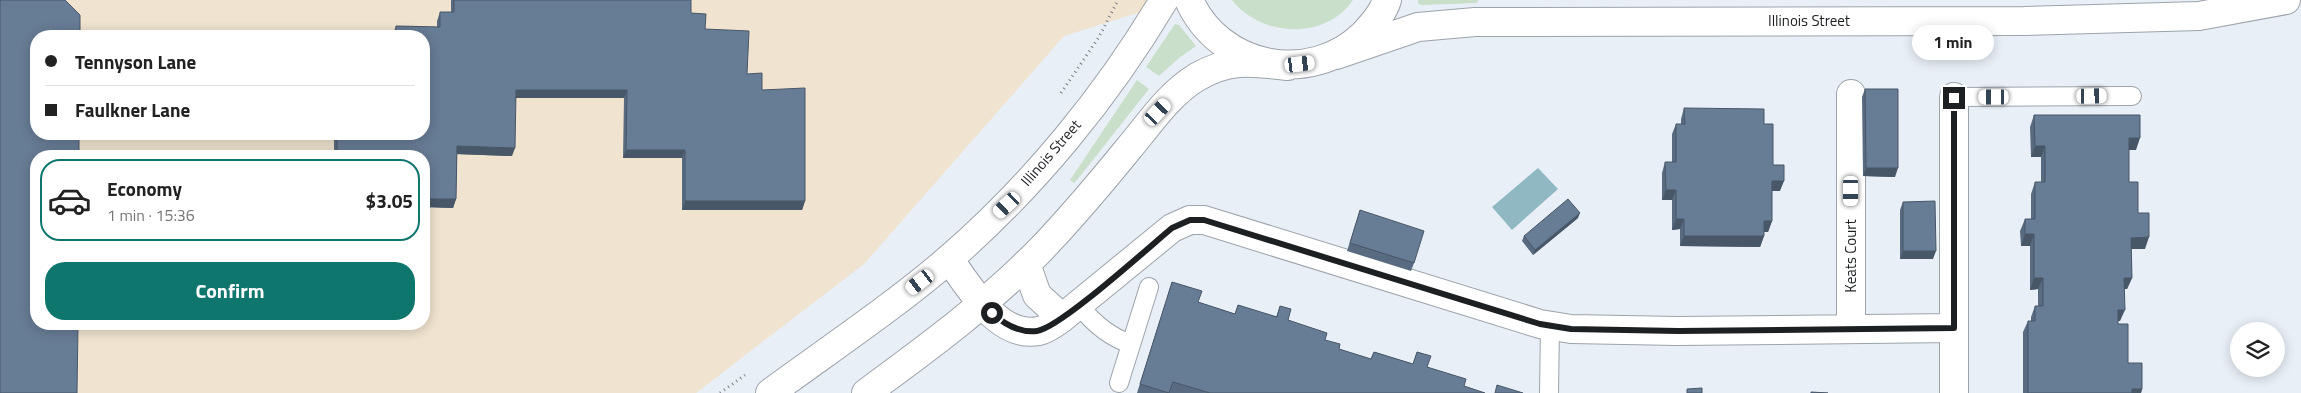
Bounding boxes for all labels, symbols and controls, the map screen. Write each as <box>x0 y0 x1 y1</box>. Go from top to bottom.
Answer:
street label: Illinois Street <box>1768 9 1851 32</box>
callout: 1 min <box>1913 26 1995 61</box>
text: 1 min <box>1934 30 1972 54</box>
text: Tennyson Lane <box>75 47 196 76</box>
car <box>1284 55 1315 73</box>
route end <box>1943 87 1965 109</box>
car <box>2076 88 2107 104</box>
car <box>1979 90 2009 105</box>
text: Faulkner Lane <box>75 95 190 124</box>
car <box>1142 96 1173 128</box>
street label: Illinois Street <box>1015 114 1087 191</box>
text: Economy <box>107 174 182 203</box>
car <box>1843 176 1858 206</box>
icon: car <box>47 178 92 223</box>
text: $3.05 <box>366 186 413 215</box>
car <box>990 189 1023 221</box>
text: 1 min · 15:36 <box>107 203 195 227</box>
street label: Keats Court <box>1839 219 1862 293</box>
button: Confirm <box>45 262 415 320</box>
car <box>903 267 936 297</box>
route start <box>981 302 1003 324</box>
map controls <box>2230 322 2285 377</box>
button: layers <box>2230 322 2285 377</box>

